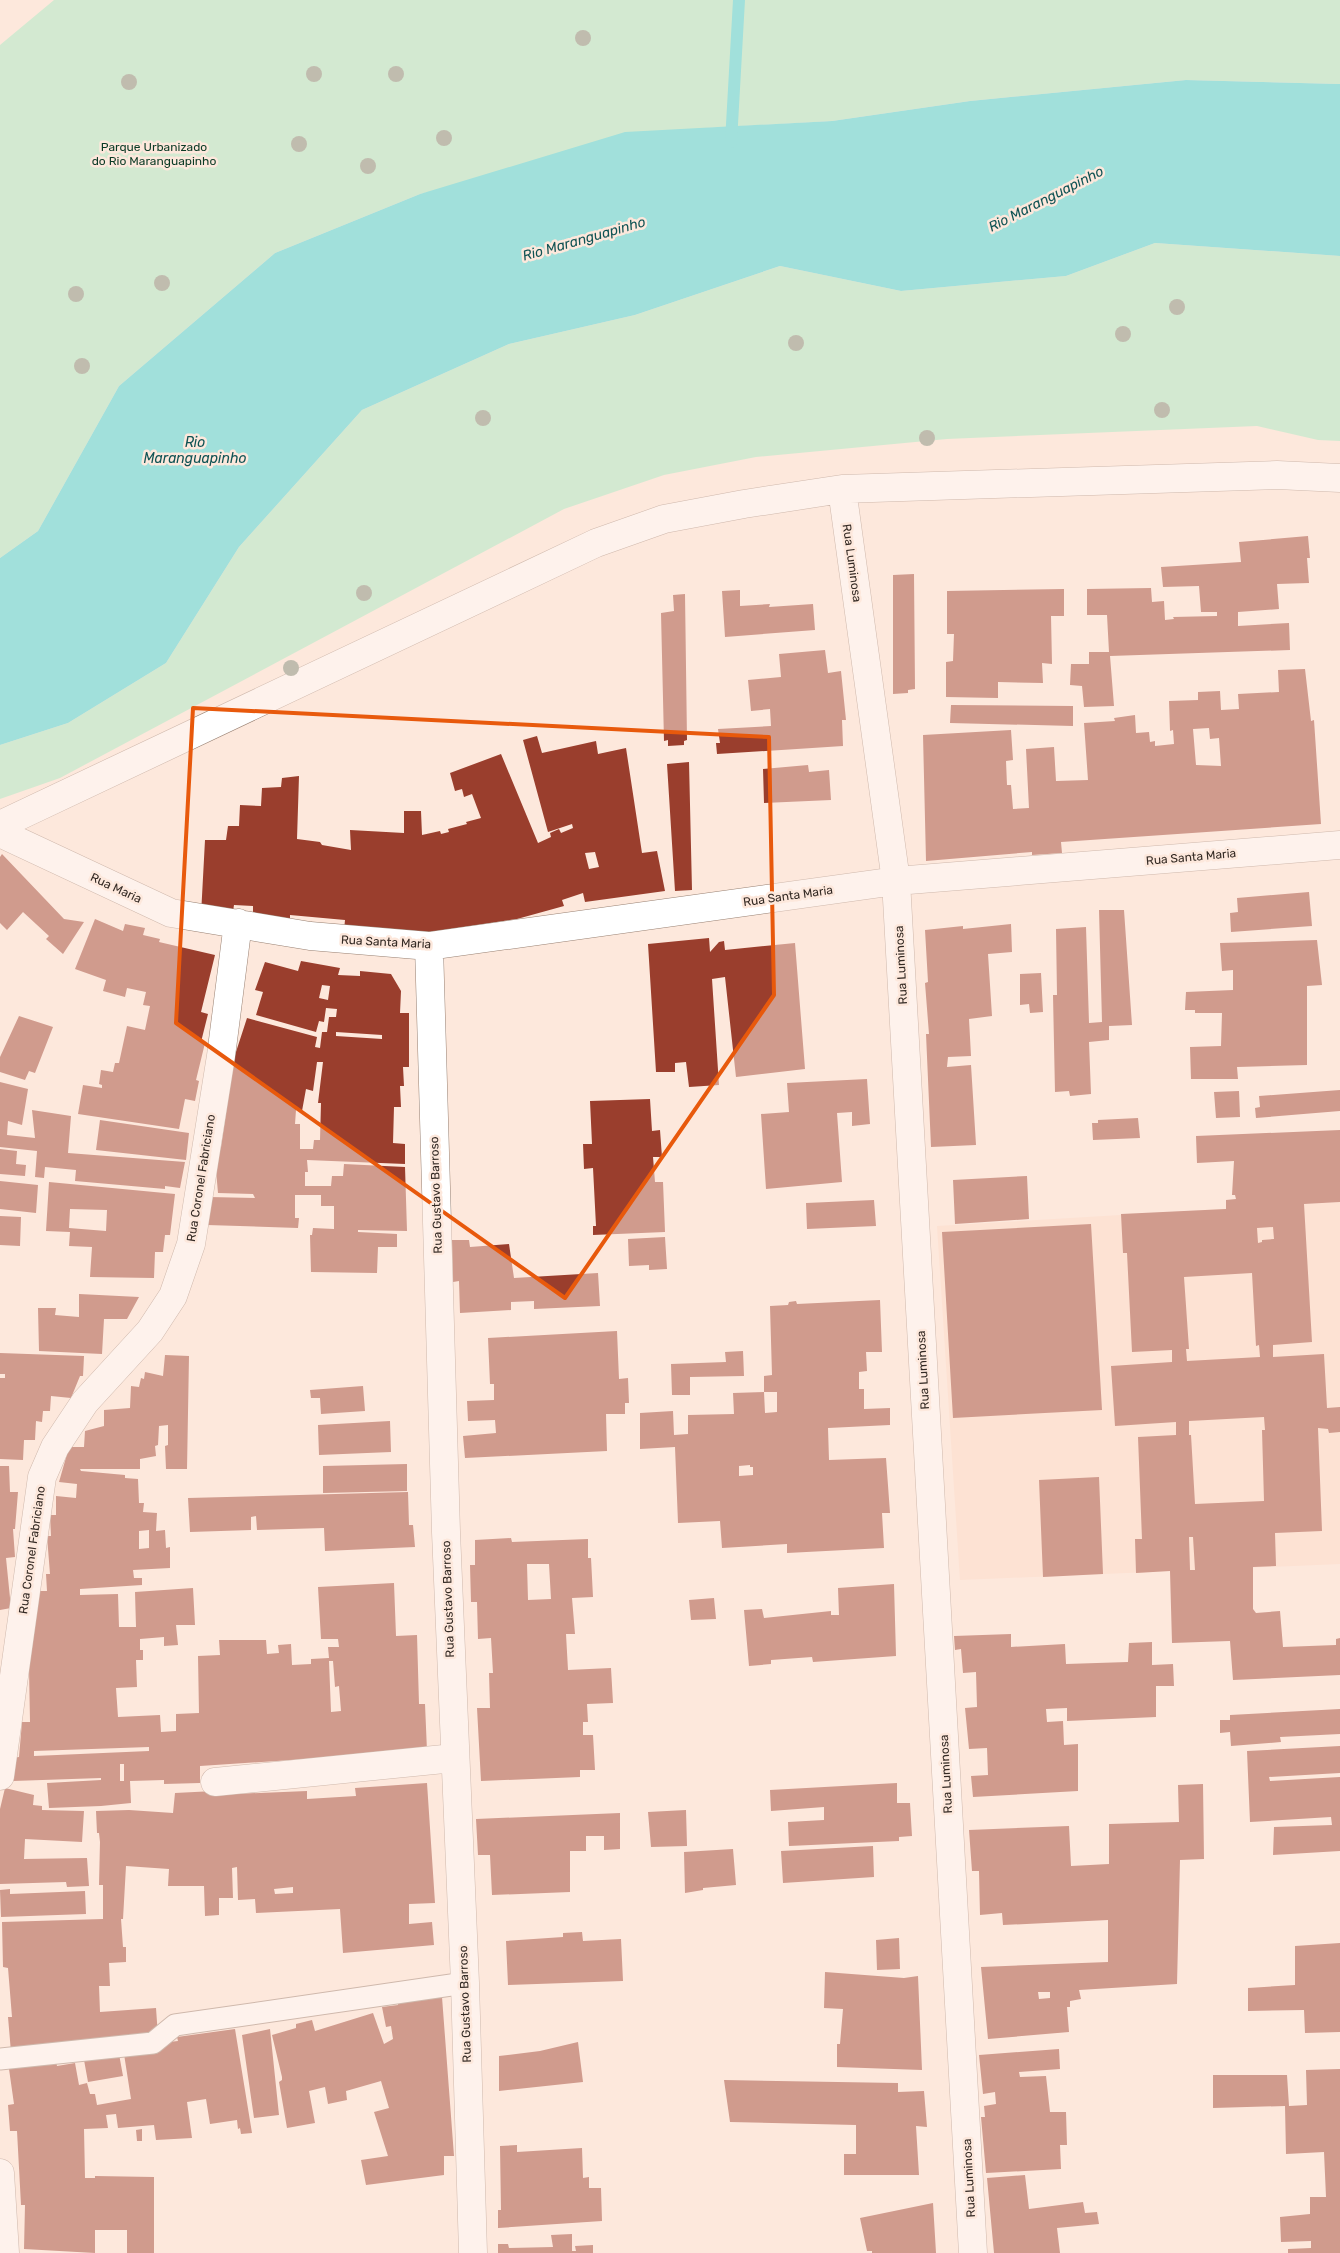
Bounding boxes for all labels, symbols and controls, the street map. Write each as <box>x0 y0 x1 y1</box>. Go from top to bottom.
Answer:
park label: Parque Urbanizado do Rio Maranguapinho <box>92 140 216 168</box>
water label: Rio Maranguapinho <box>985 163 1107 235</box>
water label: Rio Maranguapinho <box>521 213 647 265</box>
water label: Rio Maranguapinho <box>143 434 247 467</box>
street label: Rua Luminosa <box>840 523 864 603</box>
street label: Rua Santa Maria <box>1145 846 1237 868</box>
street label: Rua Maria <box>88 870 144 906</box>
street label: Rua Santa Maria <box>742 883 834 909</box>
street label: Rua Luminosa <box>892 925 910 1005</box>
street label: Rua Santa Maria <box>340 933 432 951</box>
street label: Rua Coronel Fabriciano <box>184 1113 218 1243</box>
street label: Rua Gustavo Barroso <box>427 1136 445 1254</box>
street label: Rua Luminosa <box>914 1330 932 1410</box>
street label: Rua Coronel Fabriciano <box>16 1485 48 1615</box>
street label: Rua Gustavo Barroso <box>439 1540 457 1658</box>
street label: Rua Luminosa <box>937 1734 955 1814</box>
street label: Rua Gustavo Barroso <box>456 1945 474 2063</box>
street label: Rua Luminosa <box>960 2138 978 2218</box>

